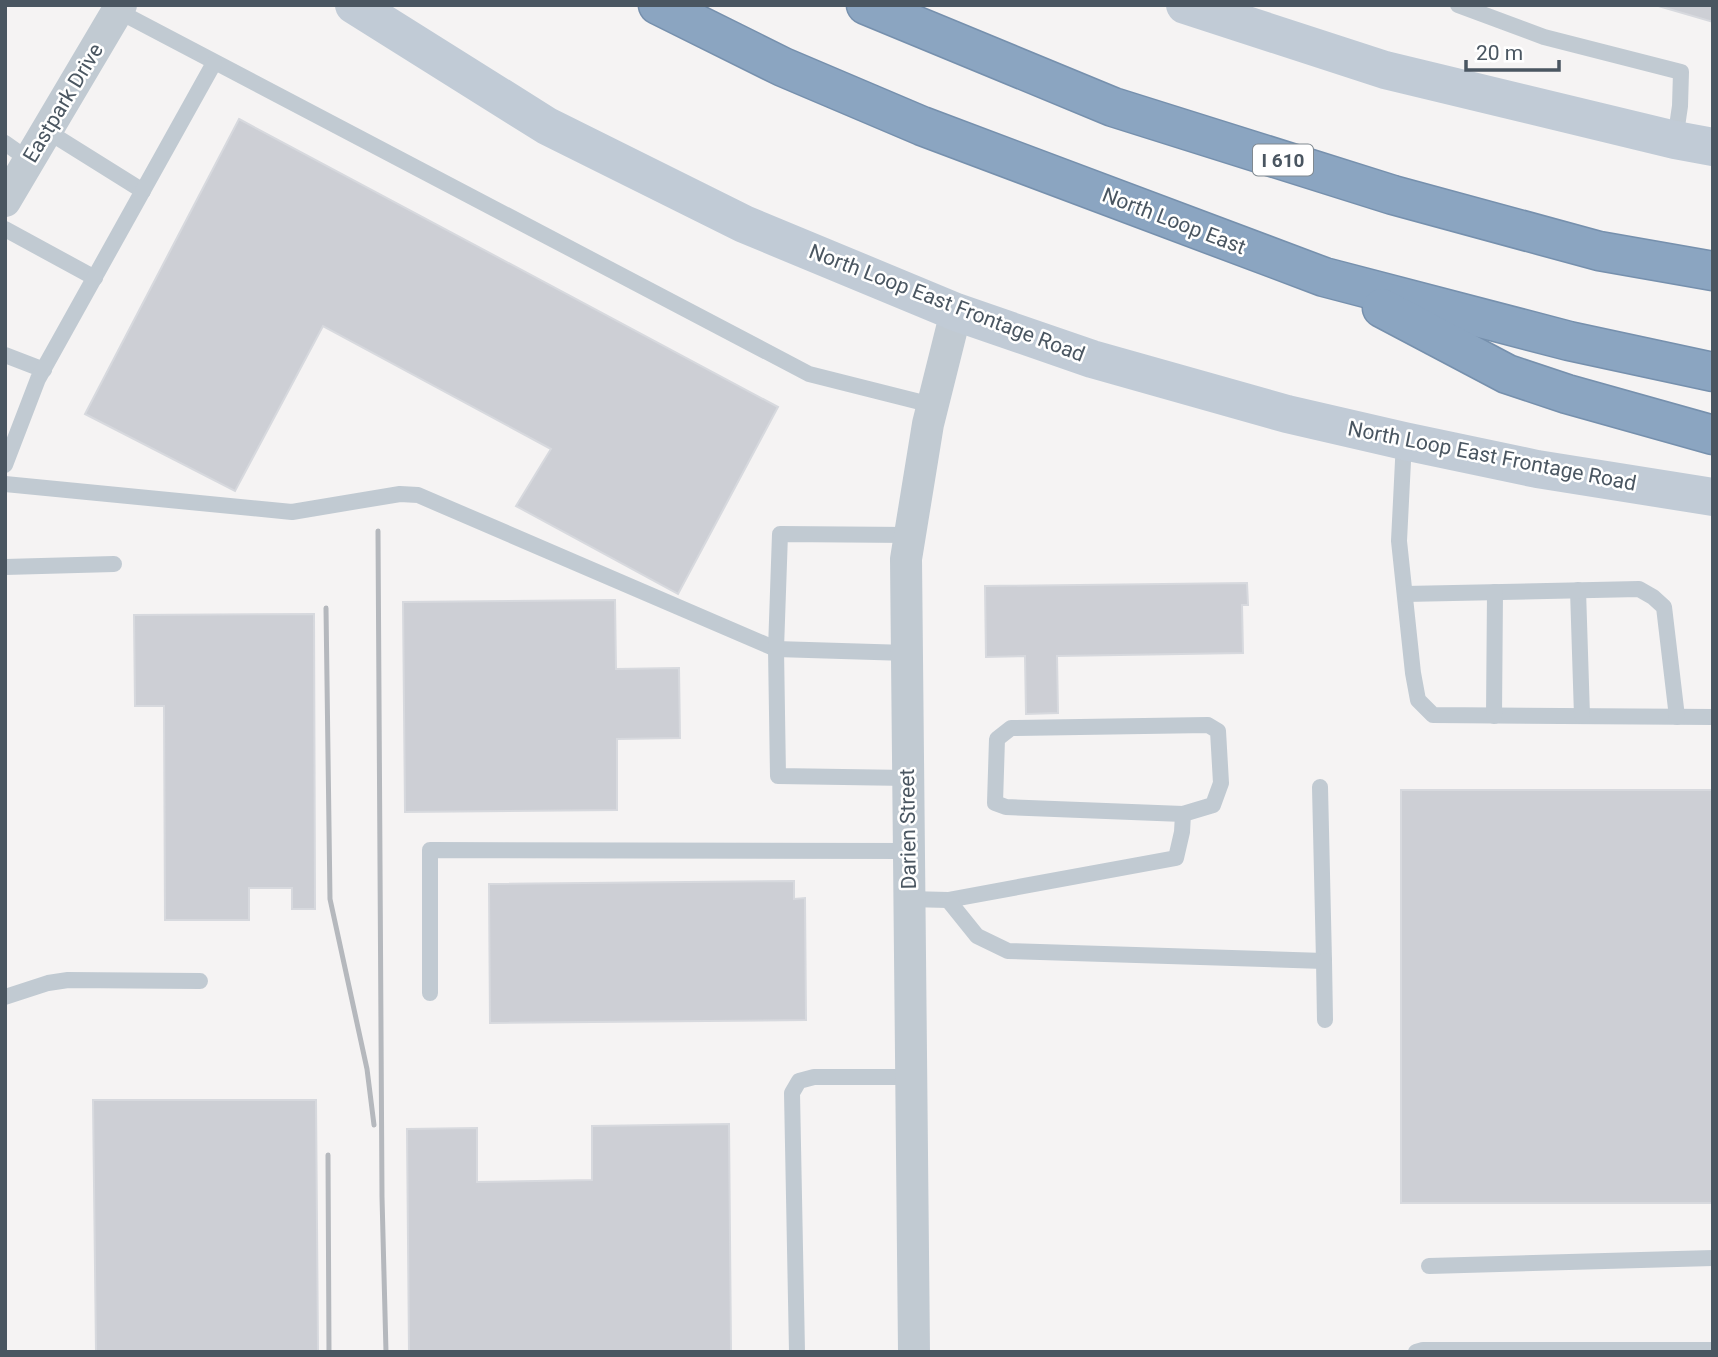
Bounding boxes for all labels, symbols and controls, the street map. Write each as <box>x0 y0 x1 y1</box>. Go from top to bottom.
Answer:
scale bar <box>1466 28 1559 72</box>
street label: Eastpark Drive <box>18 39 108 167</box>
text: 20 m <box>1476 41 1523 65</box>
road number: I 610 <box>1253 144 1313 176</box>
street label: North Loop East <box>1099 183 1249 259</box>
street label: North Loop East Frontage Road <box>806 239 1088 367</box>
street label: North Loop East Frontage Road <box>1346 416 1638 496</box>
street label: Darien Street <box>895 768 921 890</box>

